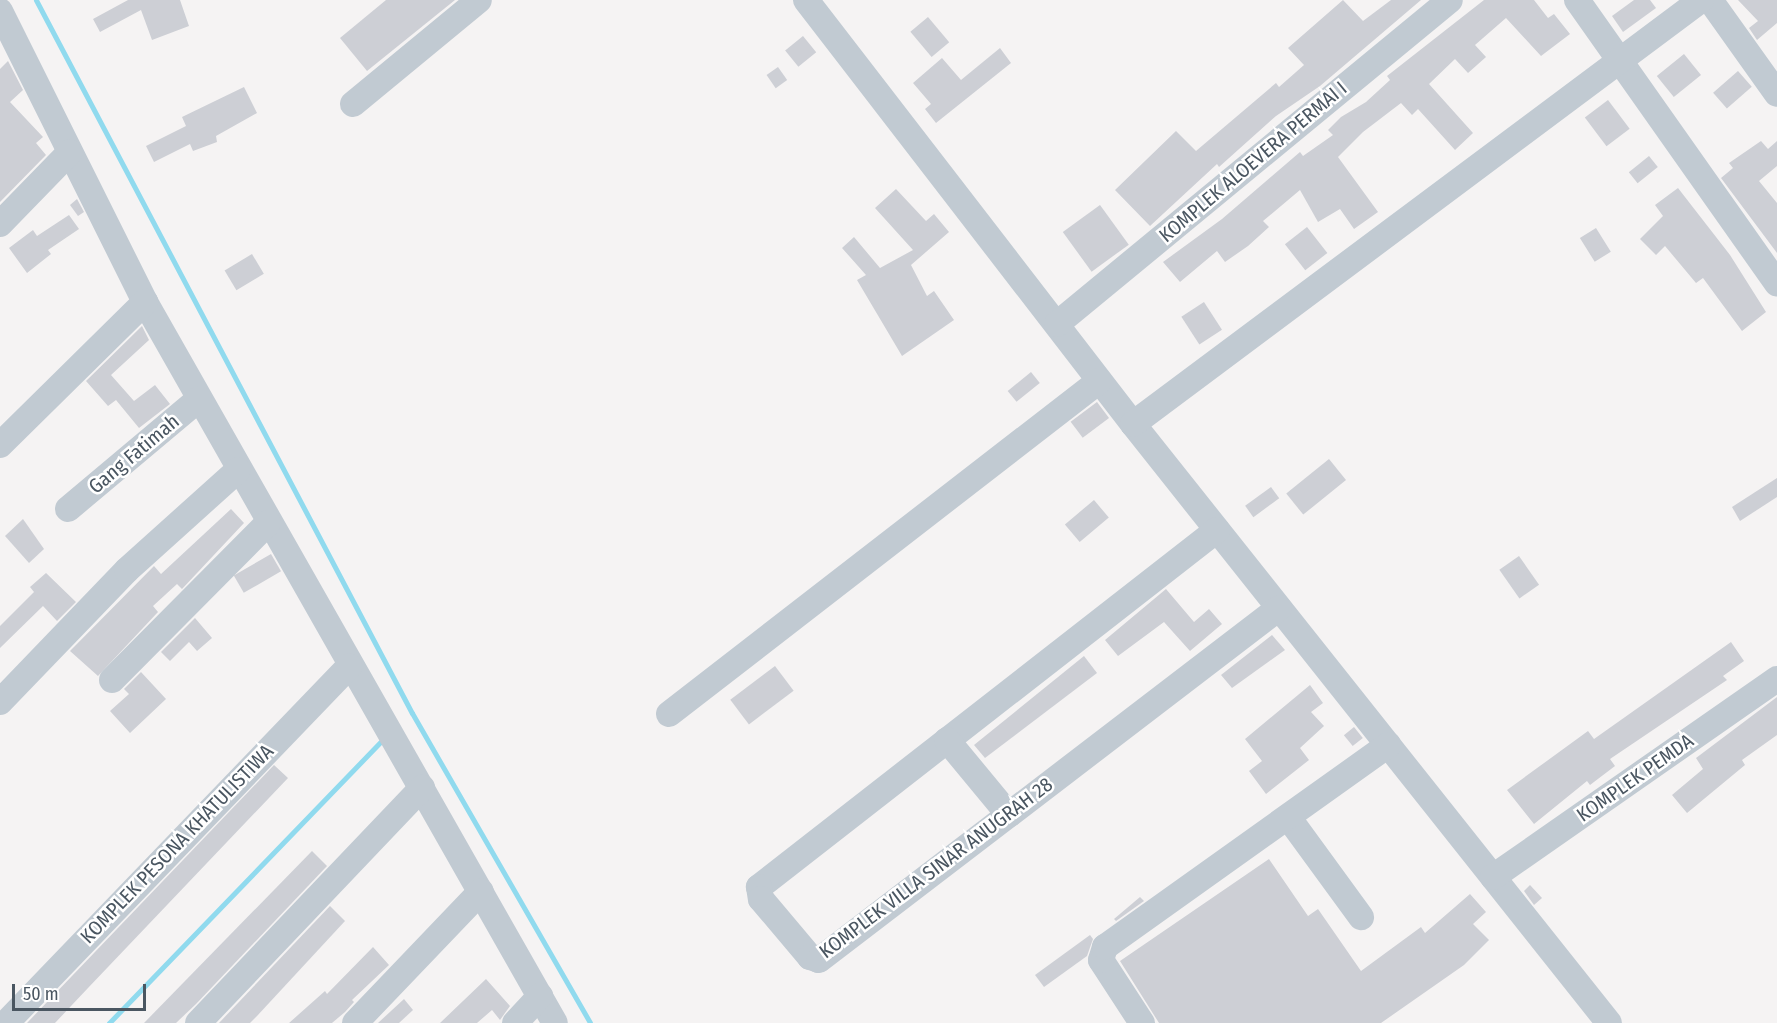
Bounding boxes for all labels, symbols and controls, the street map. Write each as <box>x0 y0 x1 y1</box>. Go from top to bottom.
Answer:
street label: KOMPLEK ALOEVERA PERMAI I <box>1154 76 1352 248</box>
street label: Gang Fatimah <box>84 409 184 499</box>
street label: KOMPLEK PEMDA <box>1572 729 1698 827</box>
street label: KOMPLEK PESONA KHATULISTIWA <box>76 740 278 948</box>
street label: KOMPLEK VILLA SINAR ANUGRAH 28 <box>815 772 1057 964</box>
scale bar <box>15 972 148 1010</box>
text: 50 m <box>23 983 59 1005</box>

